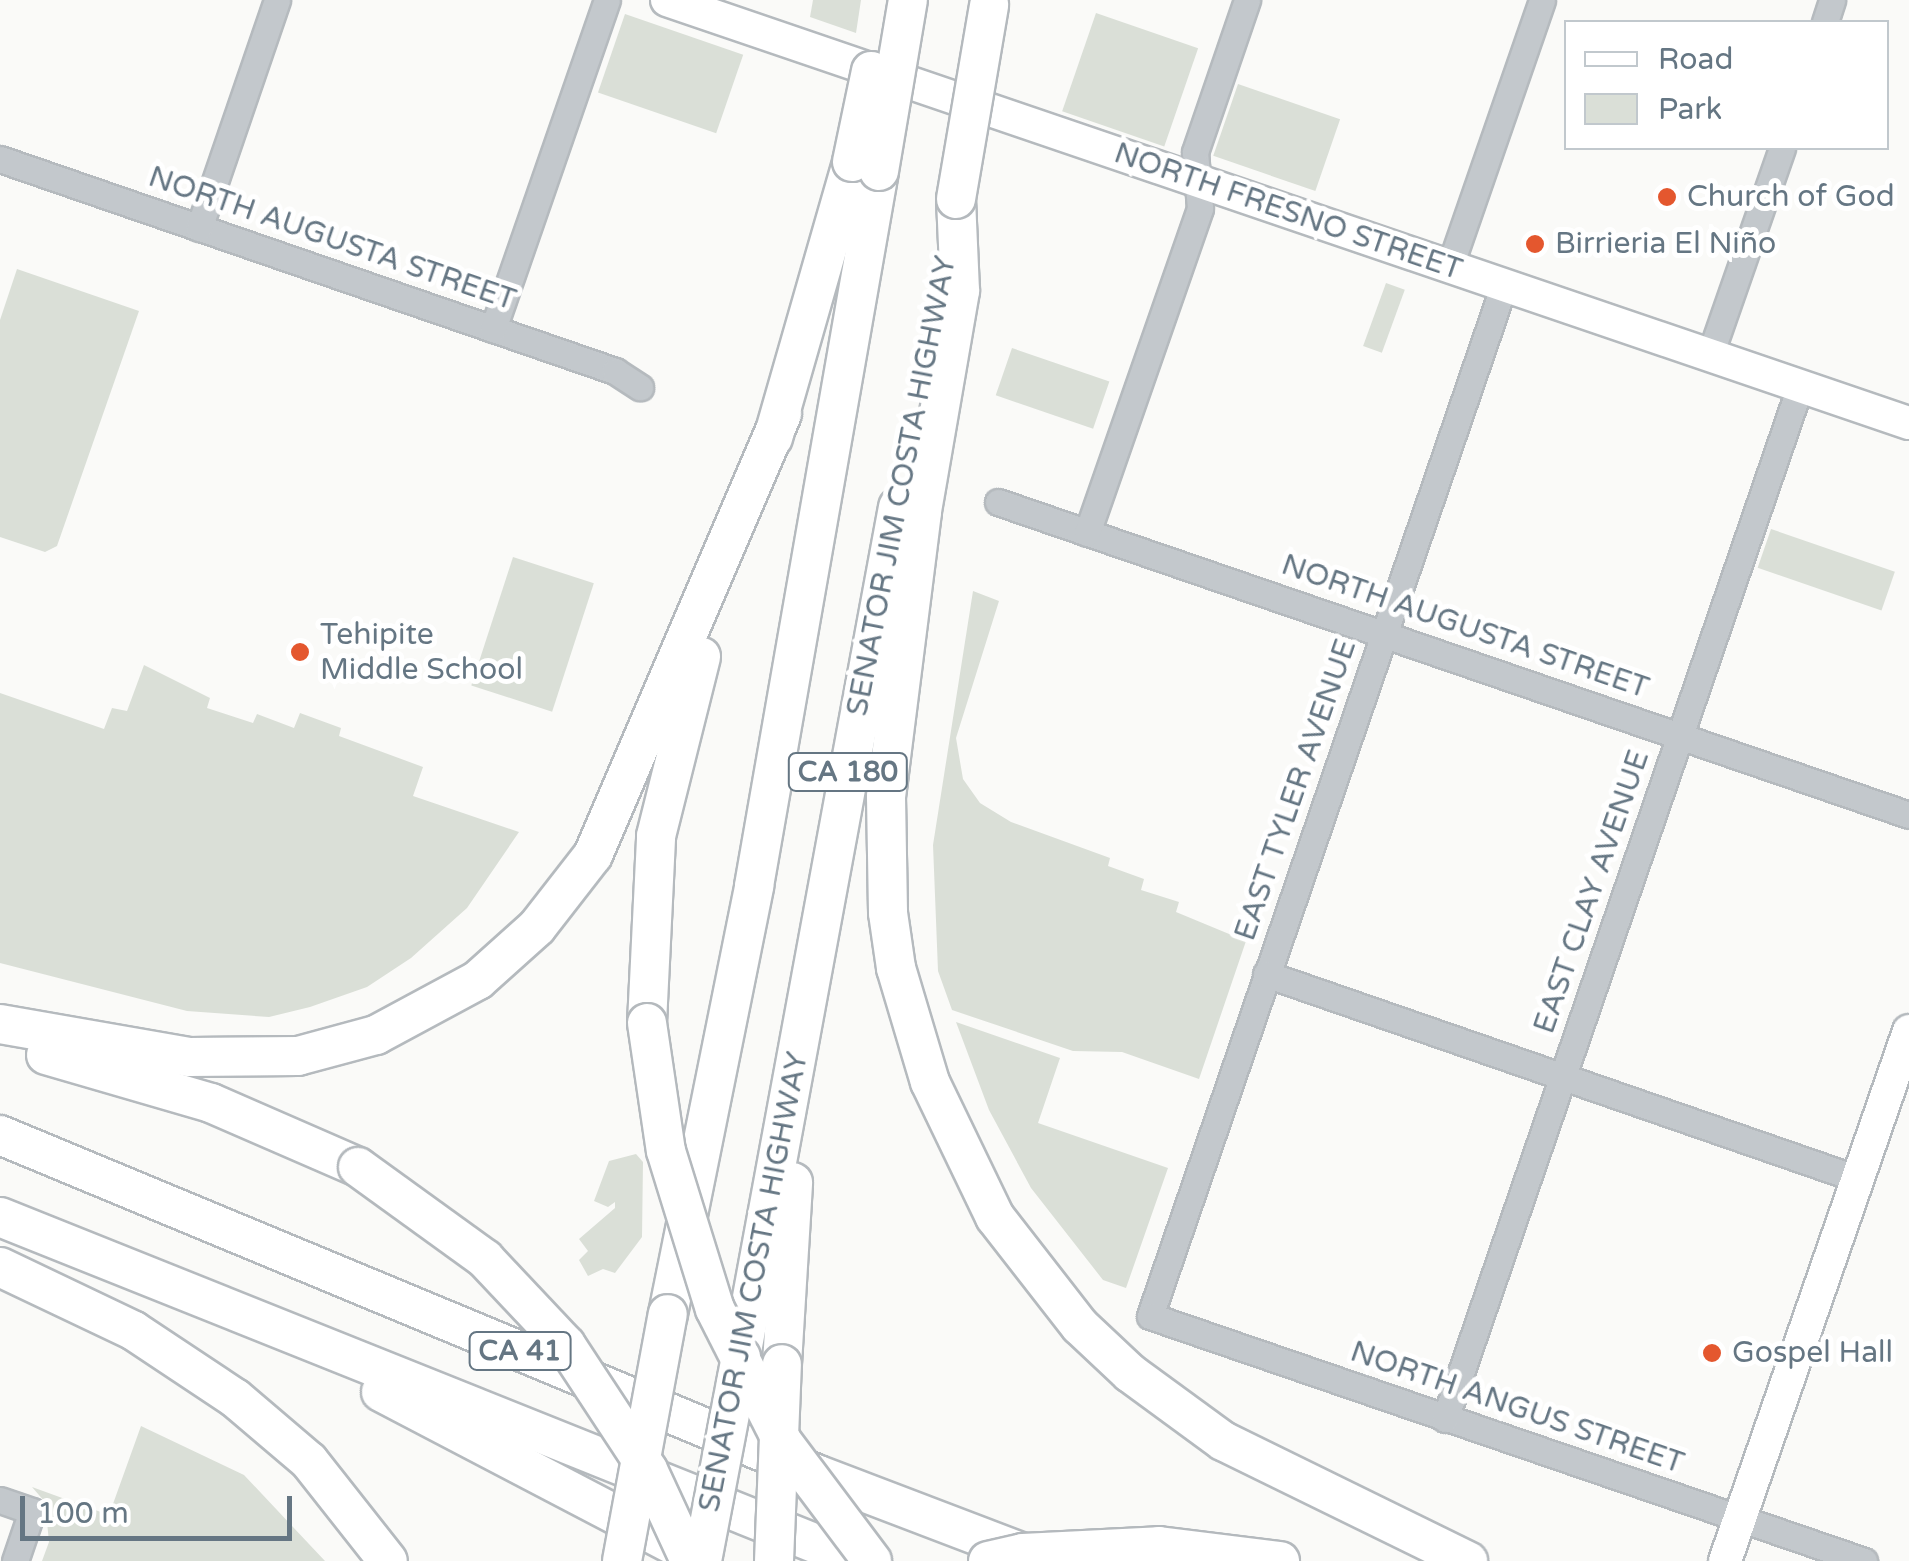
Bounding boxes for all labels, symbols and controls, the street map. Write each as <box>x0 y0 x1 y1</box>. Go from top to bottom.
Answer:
legend <box>1564 20 1889 150</box>
text: Road <box>1658 41 1733 78</box>
text: Park <box>1658 91 1722 128</box>
street label: NORTH FRESNO STREET <box>1109 135 1467 289</box>
street label: NORTH AUGUSTA STREET <box>144 159 520 319</box>
place label: Church of God <box>1687 179 1895 215</box>
marker: Church of God <box>1656 186 1678 208</box>
place label: Birrieria El Niño <box>1555 226 1776 262</box>
marker: Birrieria El Niño <box>1524 233 1546 255</box>
street label: SENATOR JIM COSTA HIGHWAY <box>840 253 964 719</box>
street label: NORTH AUGUSTA STREET <box>1277 547 1653 707</box>
place label: Tehipite Middle School <box>320 617 523 688</box>
street label: EAST TYLER AVENUE <box>1227 635 1365 945</box>
marker: Tehipite Middle School <box>289 641 311 663</box>
street label: EAST CLAY AVENUE <box>1527 746 1657 1038</box>
road number: CA 180 <box>786 749 910 795</box>
street label: SENATOR JIM COSTA HIGHWAY <box>692 1049 816 1515</box>
road number: CA 41 <box>468 1328 572 1374</box>
street label: NORTH ANGUS STREET <box>1346 1334 1688 1482</box>
place label: Gospel Hall <box>1732 1335 1893 1371</box>
marker: Gospel Hall <box>1701 1342 1723 1364</box>
scale bar <box>25 1476 298 1538</box>
text: 100 m <box>37 1495 129 1532</box>

